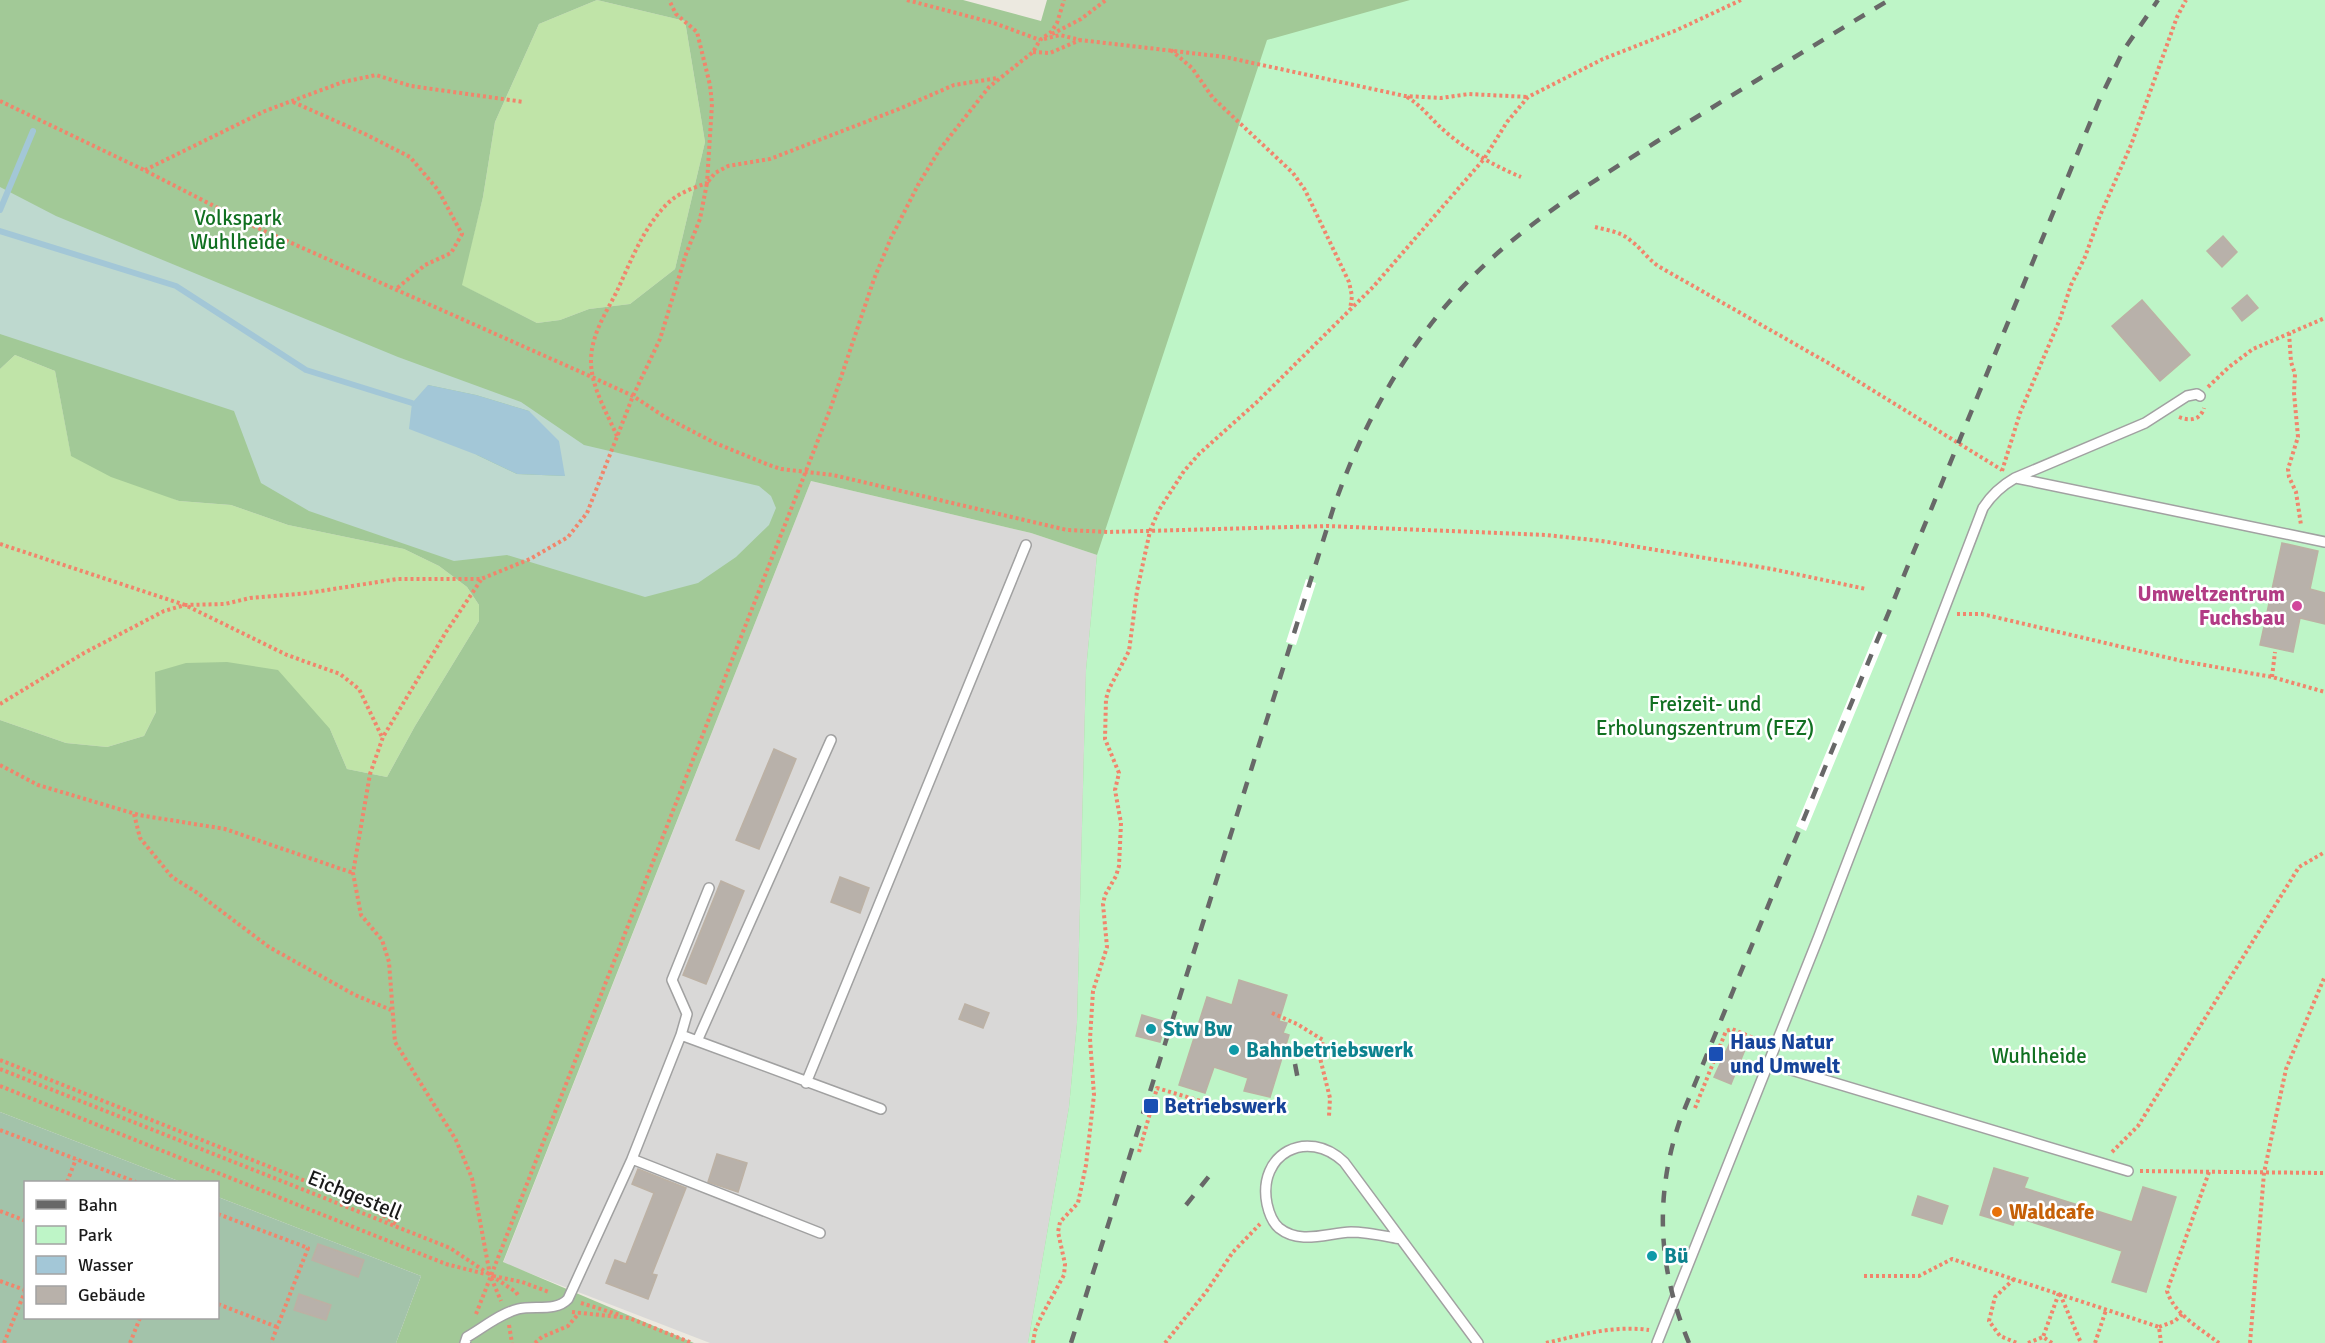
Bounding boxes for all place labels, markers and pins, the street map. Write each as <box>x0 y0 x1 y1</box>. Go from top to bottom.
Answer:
place label: Umweltzentrum Fuchsbau <box>2138 581 2285 631</box>
marker: Umweltzentrum Fuchsbau <box>2290 599 2304 613</box>
place label: Stw Bw <box>1163 1016 1232 1042</box>
marker: Stw Bw <box>1144 1022 1158 1036</box>
place label: Haus Natur und Umwelt <box>1730 1029 1840 1079</box>
place label: Bahnbetriebswerk <box>1246 1037 1414 1063</box>
marker: Bahnbetriebswerk <box>1227 1043 1241 1057</box>
marker: Haus Natur und Umwelt <box>1707 1045 1725 1063</box>
place label: Betriebswerk <box>1164 1093 1287 1119</box>
marker: Betriebswerk <box>1142 1097 1160 1115</box>
place label: Waldcafe <box>2009 1199 2095 1225</box>
marker: Waldcafe <box>1990 1205 2004 1219</box>
place label: Bü <box>1664 1243 1688 1269</box>
marker: Bü <box>1645 1249 1659 1263</box>

